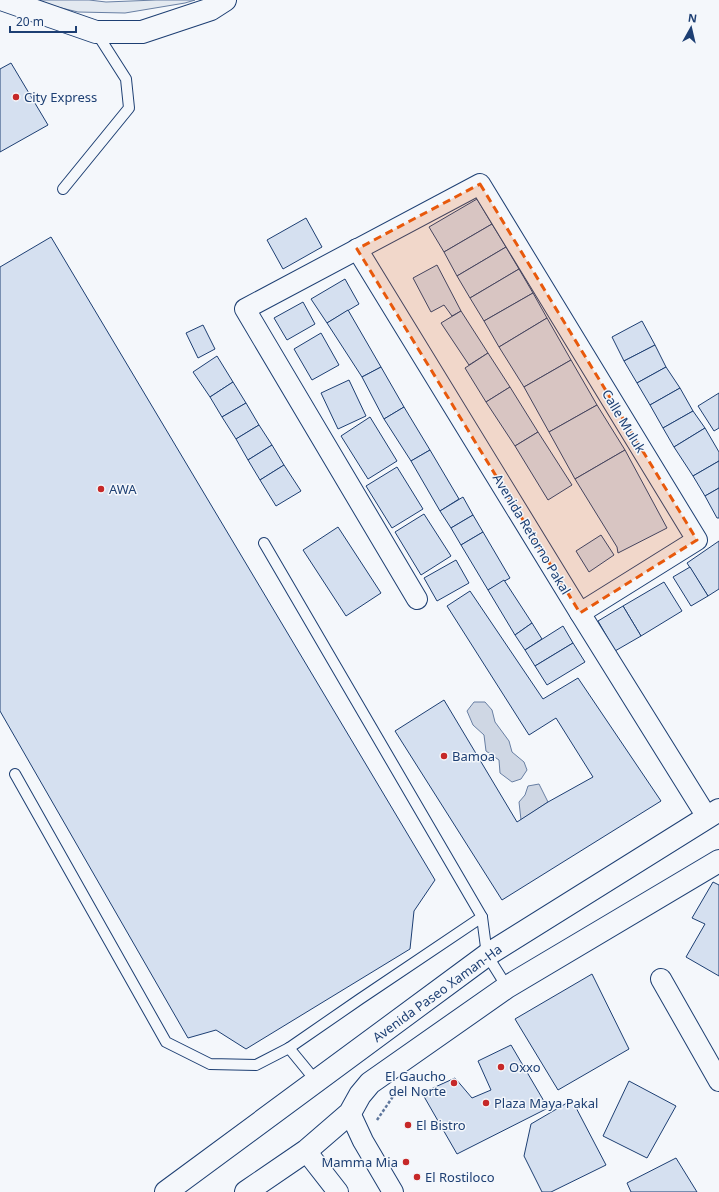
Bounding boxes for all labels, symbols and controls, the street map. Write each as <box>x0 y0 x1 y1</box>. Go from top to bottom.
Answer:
scale bar <box>10 8 76 34</box>
north arrow <box>671 8 711 48</box>
text: N <box>687 10 698 26</box>
text: 20 m <box>16 13 44 30</box>
place label: City Express <box>24 88 97 106</box>
marker: City Express <box>11 92 21 102</box>
street label: Calle Muluk <box>598 386 650 456</box>
street label: Avenida Retorno Pakal <box>489 470 575 598</box>
place label: AWA <box>109 480 137 498</box>
marker: AWA <box>96 484 106 494</box>
place label: Bamoa <box>452 747 495 765</box>
marker: Bamoa <box>439 751 449 761</box>
street label: Avenida Paseo Xaman-Ha <box>369 940 505 1046</box>
place label: Oxxo <box>509 1058 541 1076</box>
marker: Oxxo <box>496 1062 506 1072</box>
place label: El Gaucho del Norte <box>385 1067 446 1100</box>
marker: El Gaucho del Norte <box>449 1078 459 1088</box>
place label: Plaza Maya Pakal <box>494 1094 598 1112</box>
marker: Plaza Maya Pakal <box>481 1098 491 1108</box>
place label: El Bistro <box>416 1116 466 1134</box>
marker: El Bistro <box>403 1120 413 1130</box>
place label: Mamma Mia <box>321 1153 398 1171</box>
marker: Mamma Mia <box>401 1157 411 1167</box>
place label: El Rostiloco <box>425 1168 495 1186</box>
marker: El Rostiloco <box>412 1172 422 1182</box>

